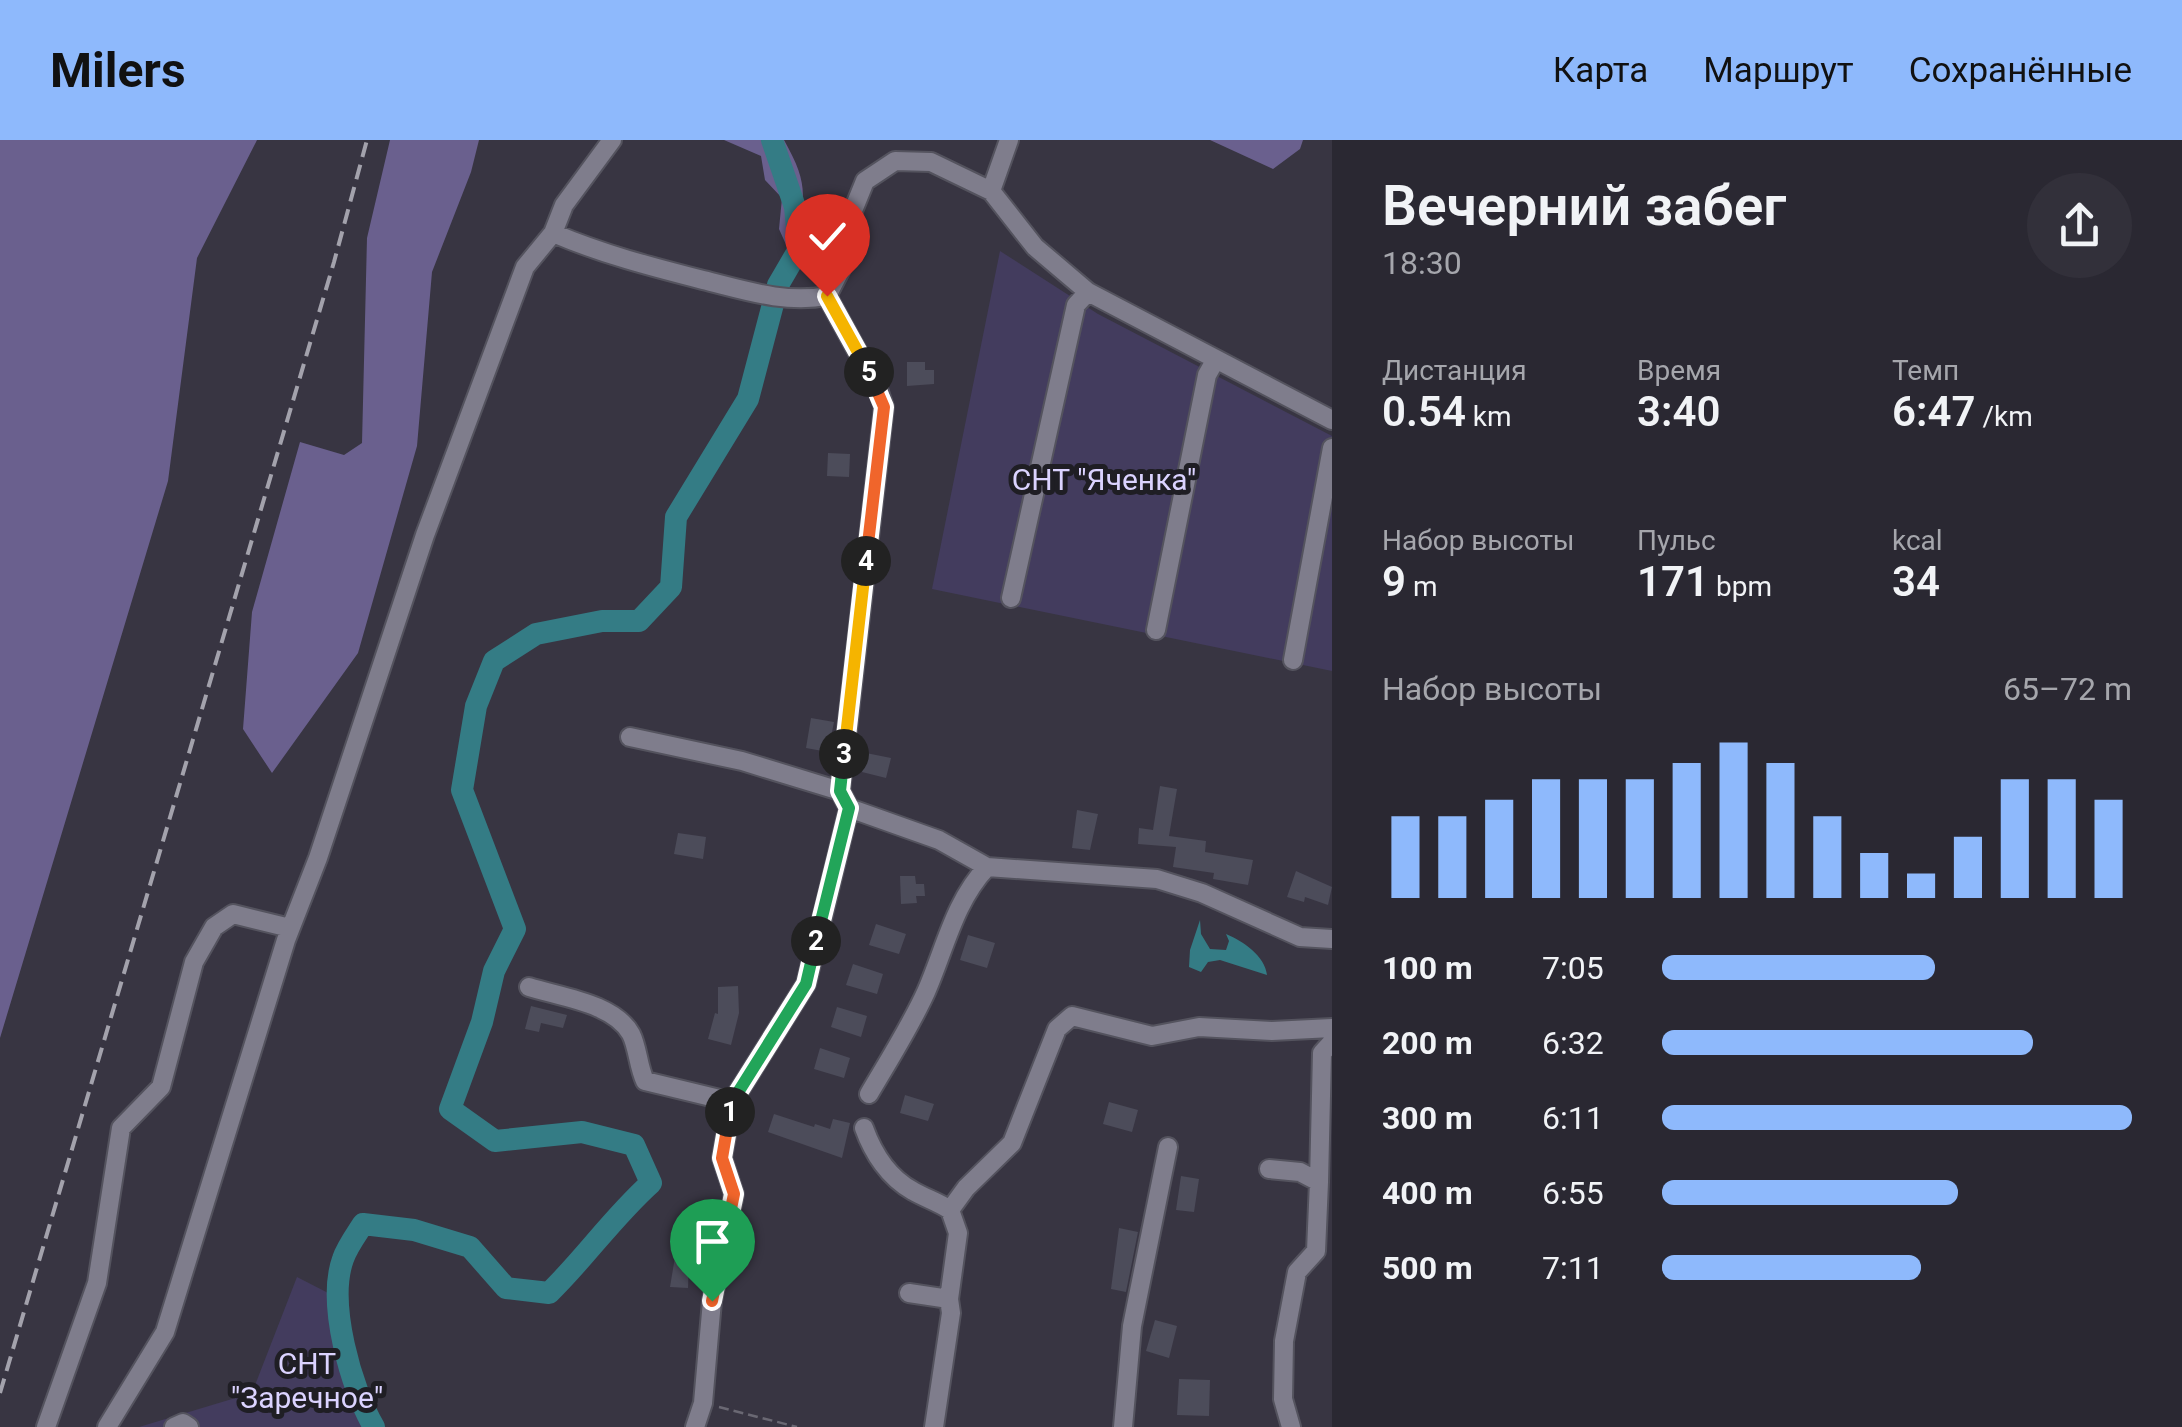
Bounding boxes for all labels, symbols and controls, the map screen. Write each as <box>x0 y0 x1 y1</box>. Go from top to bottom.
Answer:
text: Milers <box>50 42 186 99</box>
text: Карта <box>1553 50 1648 91</box>
text: Маршрут <box>1703 50 1854 91</box>
text: Сохранённые <box>1909 50 2132 91</box>
button: share <box>2027 173 2132 278</box>
text: Вечерний забег <box>1382 174 1786 238</box>
pin <box>785 194 870 297</box>
icon: check <box>800 209 855 264</box>
text: 18:30 <box>1382 244 1462 282</box>
pin: 5 <box>844 347 894 397</box>
text: Дистанция <box>1382 354 1527 387</box>
text: Время <box>1637 354 1721 387</box>
text: Темп <box>1892 354 1959 387</box>
text: 5 <box>861 355 877 388</box>
text: 0.54 <box>1382 387 1466 436</box>
text: 3:40 <box>1637 387 1720 436</box>
text: 6:47 <box>1892 387 1975 436</box>
text: km <box>1466 400 1512 433</box>
text: /km <box>1975 400 2033 433</box>
park label: СНТ "Яченка" <box>1012 462 1196 497</box>
text: Набор высоты <box>1382 524 1575 557</box>
text: Пульс <box>1637 524 1716 557</box>
text: kcal <box>1892 524 1943 557</box>
pin: 4 <box>841 536 891 586</box>
text: 4 <box>858 544 874 577</box>
text: 9 <box>1382 557 1406 606</box>
text: 171 <box>1637 557 1709 606</box>
text: 34 <box>1892 557 1940 606</box>
text: m <box>1406 570 1438 603</box>
text: bpm <box>1709 570 1772 603</box>
text: Набор высоты <box>1382 670 1602 708</box>
text: 65–72 m <box>2003 670 2132 708</box>
pin: 3 <box>819 729 869 779</box>
text: 3 <box>836 737 852 770</box>
pin: 2 <box>791 916 841 966</box>
text: 2 <box>808 924 824 957</box>
text: 100 m <box>1382 949 1473 987</box>
text: 7:05 <box>1542 949 1604 987</box>
text: 200 m <box>1382 1024 1473 1062</box>
text: 6:32 <box>1542 1024 1604 1062</box>
pin: 1 <box>705 1087 755 1137</box>
text: 1 <box>722 1095 738 1128</box>
text: 300 m <box>1382 1099 1473 1137</box>
text: 6:11 <box>1542 1099 1604 1137</box>
text: 400 m <box>1382 1174 1473 1212</box>
text: 6:55 <box>1542 1174 1604 1212</box>
pin <box>670 1199 755 1302</box>
icon: arrive <box>685 1214 740 1269</box>
text: 500 m <box>1382 1249 1473 1287</box>
text: 7:11 <box>1542 1249 1604 1287</box>
park label: СНТ "Заречное" <box>231 1346 383 1415</box>

